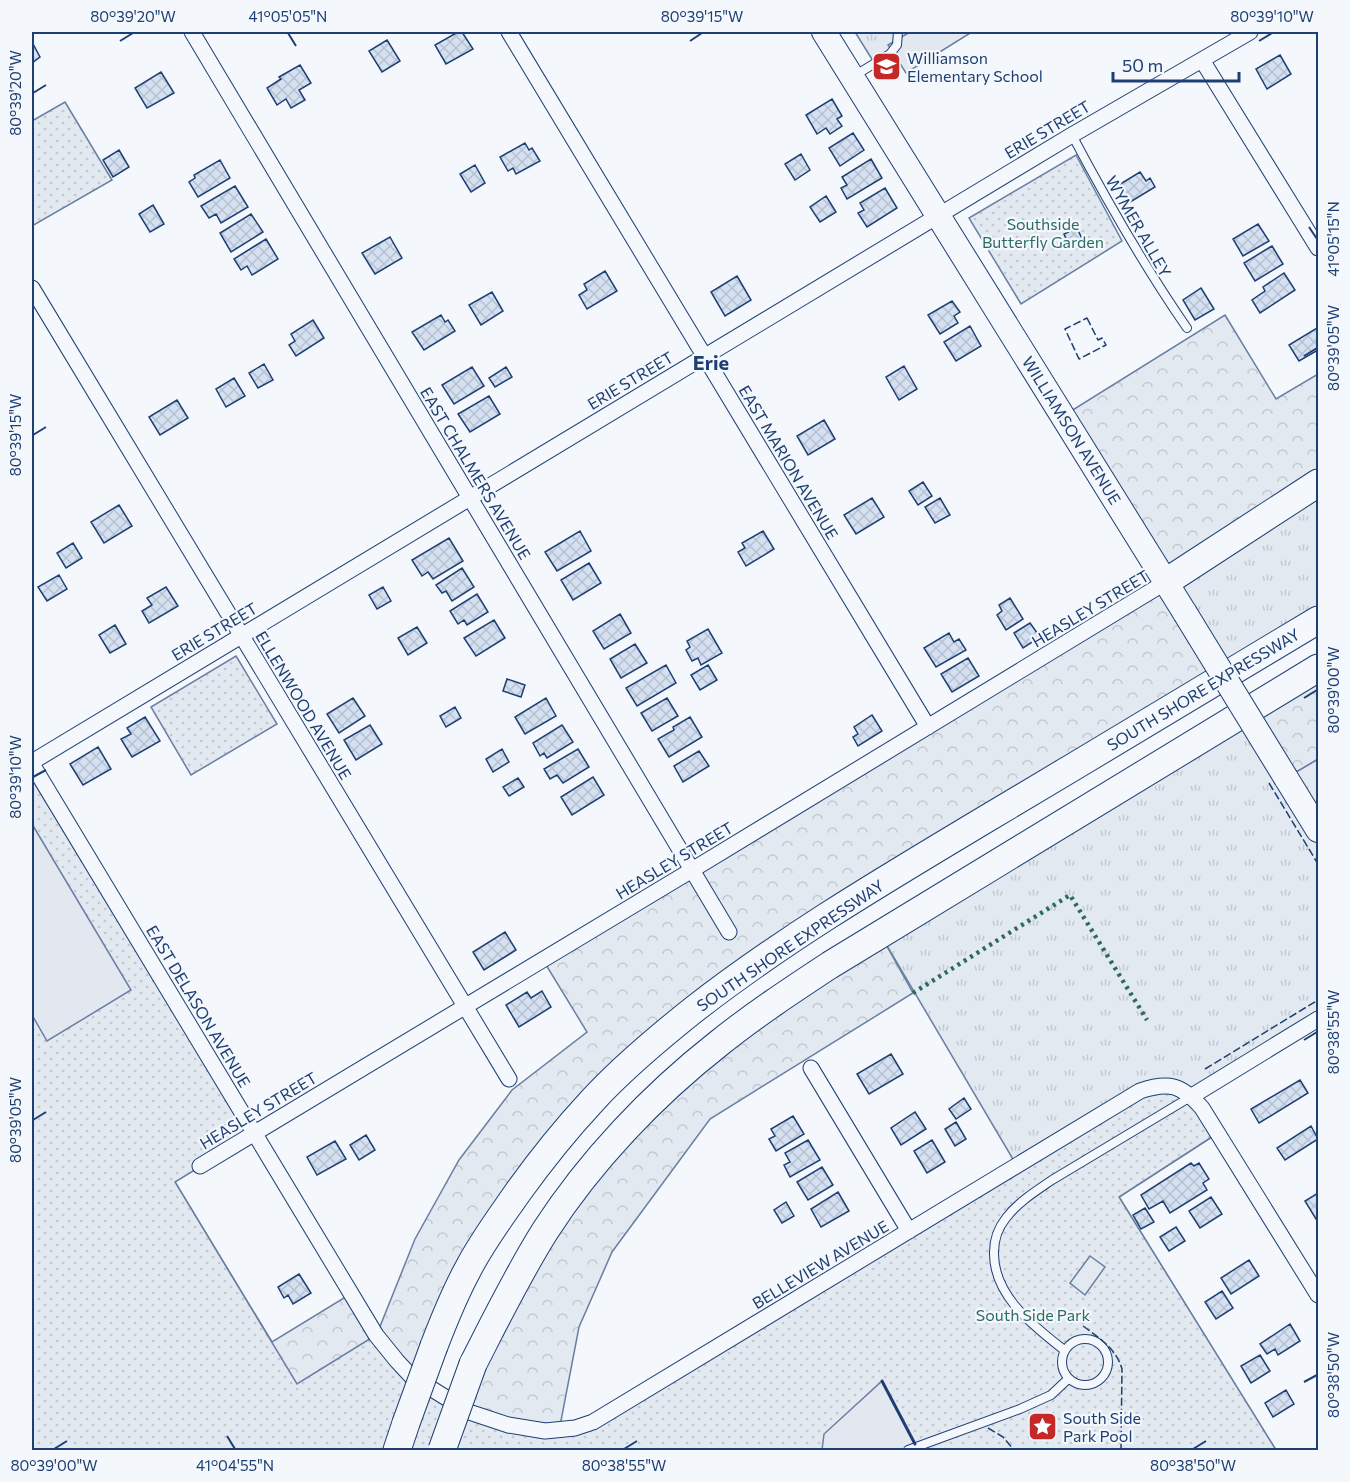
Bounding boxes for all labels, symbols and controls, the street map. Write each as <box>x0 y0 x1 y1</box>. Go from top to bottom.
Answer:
text: 80°39'20"W <box>90 7 176 25</box>
text: 41°05'05"N <box>249 7 327 25</box>
text: 80°39'15"W <box>661 7 743 25</box>
text: 80°39'10"W <box>1230 7 1314 25</box>
scale bar <box>1113 45 1239 83</box>
place label: Williamson Elementary School <box>907 48 1043 85</box>
text: 80°39'20"W <box>6 50 24 136</box>
school or university icon: Williamson Elementary School <box>870 50 902 82</box>
text: 50 m <box>1122 54 1163 76</box>
street label: ERIE STREET <box>1001 96 1093 162</box>
street label: WYMER ALLEY <box>1102 172 1176 280</box>
text: 41°05'15"N <box>1324 201 1342 277</box>
park label: Southside Butterfly Garden <box>982 214 1104 251</box>
text: 80°39'05"W <box>1324 305 1342 391</box>
street label: ERIE STREET <box>584 347 676 413</box>
district label: Erie <box>693 350 729 374</box>
street label: WILLIAMSON AVENUE <box>1019 352 1125 508</box>
street label: EAST MARION AVENUE <box>735 382 843 542</box>
street label: EAST CHALMERS AVENUE <box>417 383 535 563</box>
text: 80°39'15"W <box>6 394 24 476</box>
street label: HEASLEY STREET <box>1028 565 1152 651</box>
street label: ERIE STREET <box>168 598 260 664</box>
street label: SOUTH SHORE EXPRESSWAY <box>1103 624 1303 754</box>
street label: ELLENWOOD AVENUE <box>252 627 356 783</box>
text: 80°39'00"W <box>1324 646 1342 734</box>
text: 80°39'10"W <box>6 735 24 819</box>
street label: HEASLEY STREET <box>612 817 736 903</box>
street label: SOUTH SHORE EXPRESSWAY <box>693 875 888 1015</box>
street label: EAST DELASON AVENUE <box>143 922 255 1090</box>
text: 80°38'55"W <box>1324 990 1342 1074</box>
street label: HEASLEY STREET <box>196 1067 320 1153</box>
text: 80°39'05"W <box>6 1077 24 1163</box>
street label: BELLEVIEW AVENUE <box>748 1216 892 1312</box>
park label: South Side Park <box>976 1305 1091 1324</box>
text: 80°38'50"W <box>1324 1332 1342 1418</box>
place label: South Side Park Pool <box>1063 1408 1141 1445</box>
place icon: South Side Park Pool <box>1026 1410 1058 1442</box>
text: 80°39'00"W <box>10 1456 98 1474</box>
text: 41°04'55"N <box>196 1456 274 1474</box>
text: 80°38'55"W <box>582 1456 666 1474</box>
text: 80°38'50"W <box>1150 1456 1236 1474</box>

